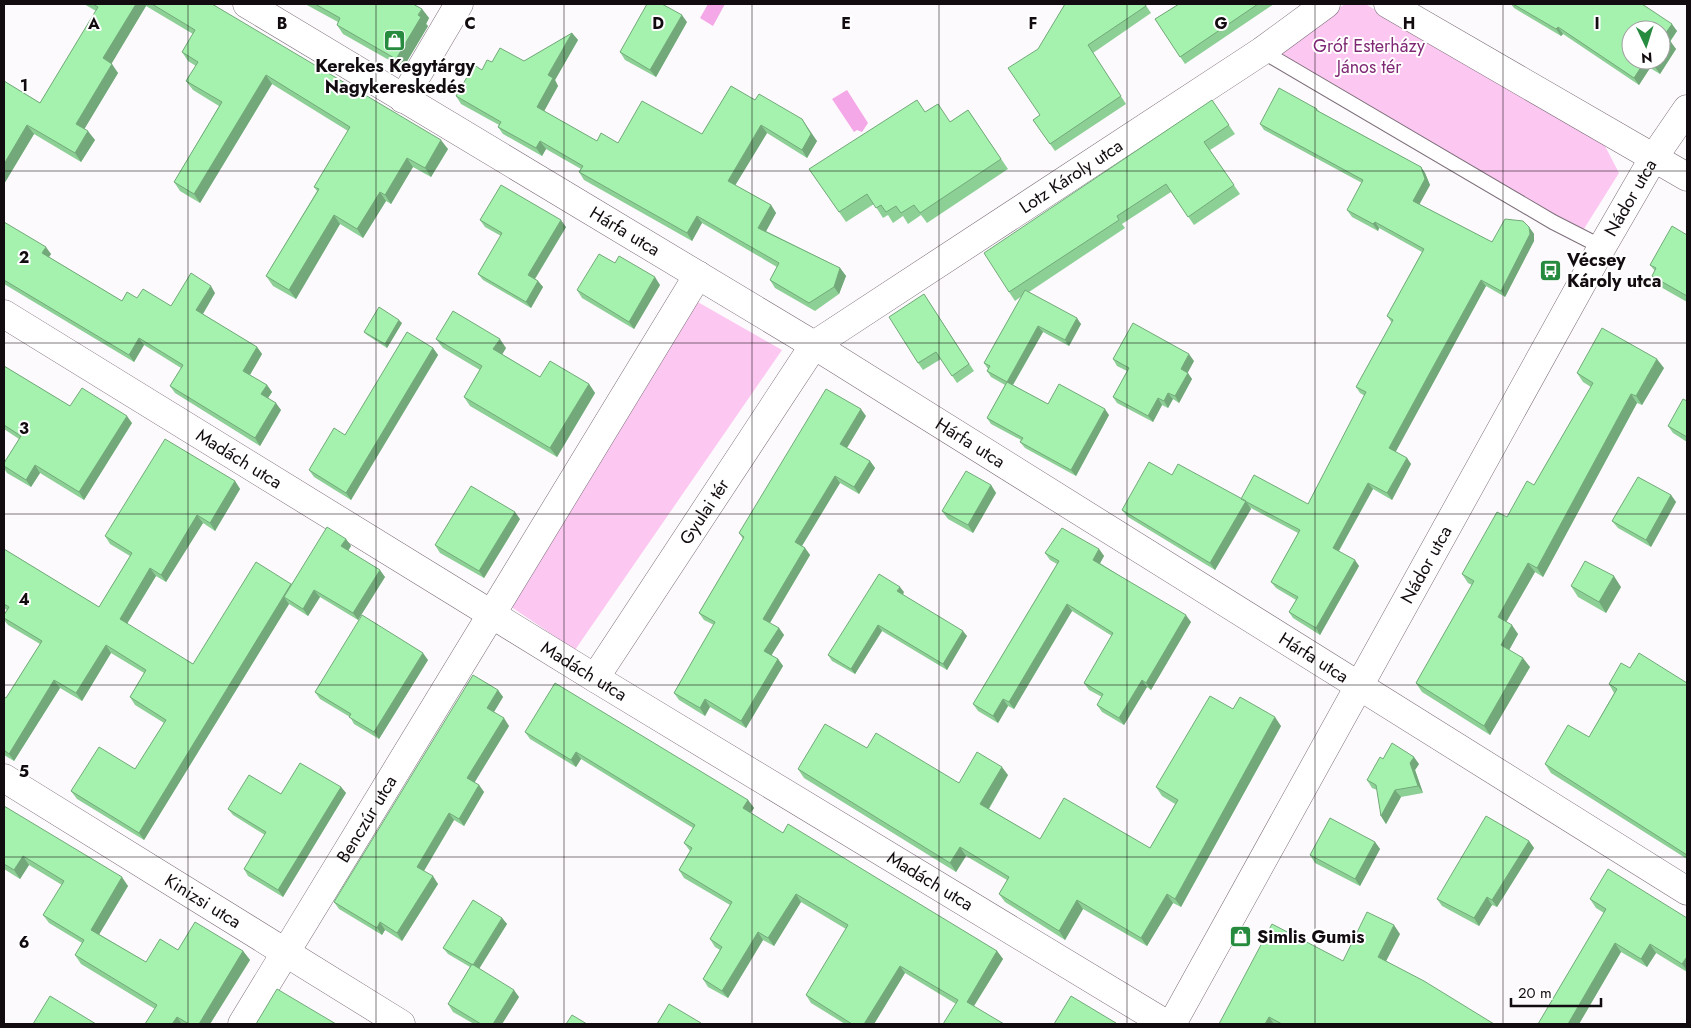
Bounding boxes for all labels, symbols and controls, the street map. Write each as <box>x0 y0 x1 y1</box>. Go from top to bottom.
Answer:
text: A <box>87 12 100 35</box>
text: B <box>277 12 287 35</box>
text: C <box>464 12 476 35</box>
text: D <box>652 12 664 35</box>
text: E <box>841 12 851 35</box>
text: F <box>1029 12 1037 35</box>
text: G <box>1214 12 1228 35</box>
text: H <box>1403 12 1415 35</box>
text: I <box>1594 12 1600 35</box>
north arrow <box>1621 20 1671 70</box>
shop icon: Kerekes Kegytárgy Nagykereskedés <box>383 29 407 53</box>
park label: Gróf Esterházy János tér <box>1313 33 1425 80</box>
text: N <box>1641 48 1653 68</box>
place label: Kerekes Kegytárgy Nagykereskedés <box>315 53 475 100</box>
text: 1 <box>20 74 28 97</box>
street label: Lotz Károly utca <box>1014 133 1128 220</box>
street label: Nádor utca <box>1598 154 1663 241</box>
street label: Hárfa utca <box>585 200 665 263</box>
text: 2 <box>19 246 29 269</box>
place label: Vécsey Károly utca <box>1566 247 1661 294</box>
bus stop icon: Vécsey Károly utca <box>1539 258 1563 282</box>
street label: Hárfa utca <box>930 411 1010 474</box>
text: 3 <box>19 417 29 440</box>
street label: Madách utca <box>191 422 287 495</box>
street label: Gyulai tér <box>673 473 736 550</box>
street label: Nádor utca <box>1394 521 1458 608</box>
text: 4 <box>18 588 30 611</box>
street label: Hárfa utca <box>1274 626 1354 689</box>
street label: Madách utca <box>536 635 632 707</box>
text: 5 <box>19 760 29 783</box>
street label: Benczúr utca <box>330 770 403 868</box>
street label: Madách utca <box>882 845 978 917</box>
street label: Kinizsi utca <box>160 868 246 935</box>
place label: Simlis Gumis <box>1257 924 1364 950</box>
shop icon: Simlis Gumis <box>1229 925 1253 949</box>
text: 6 <box>19 931 29 954</box>
scale bar <box>1511 976 1601 1008</box>
text: 20 m <box>1518 982 1552 1004</box>

